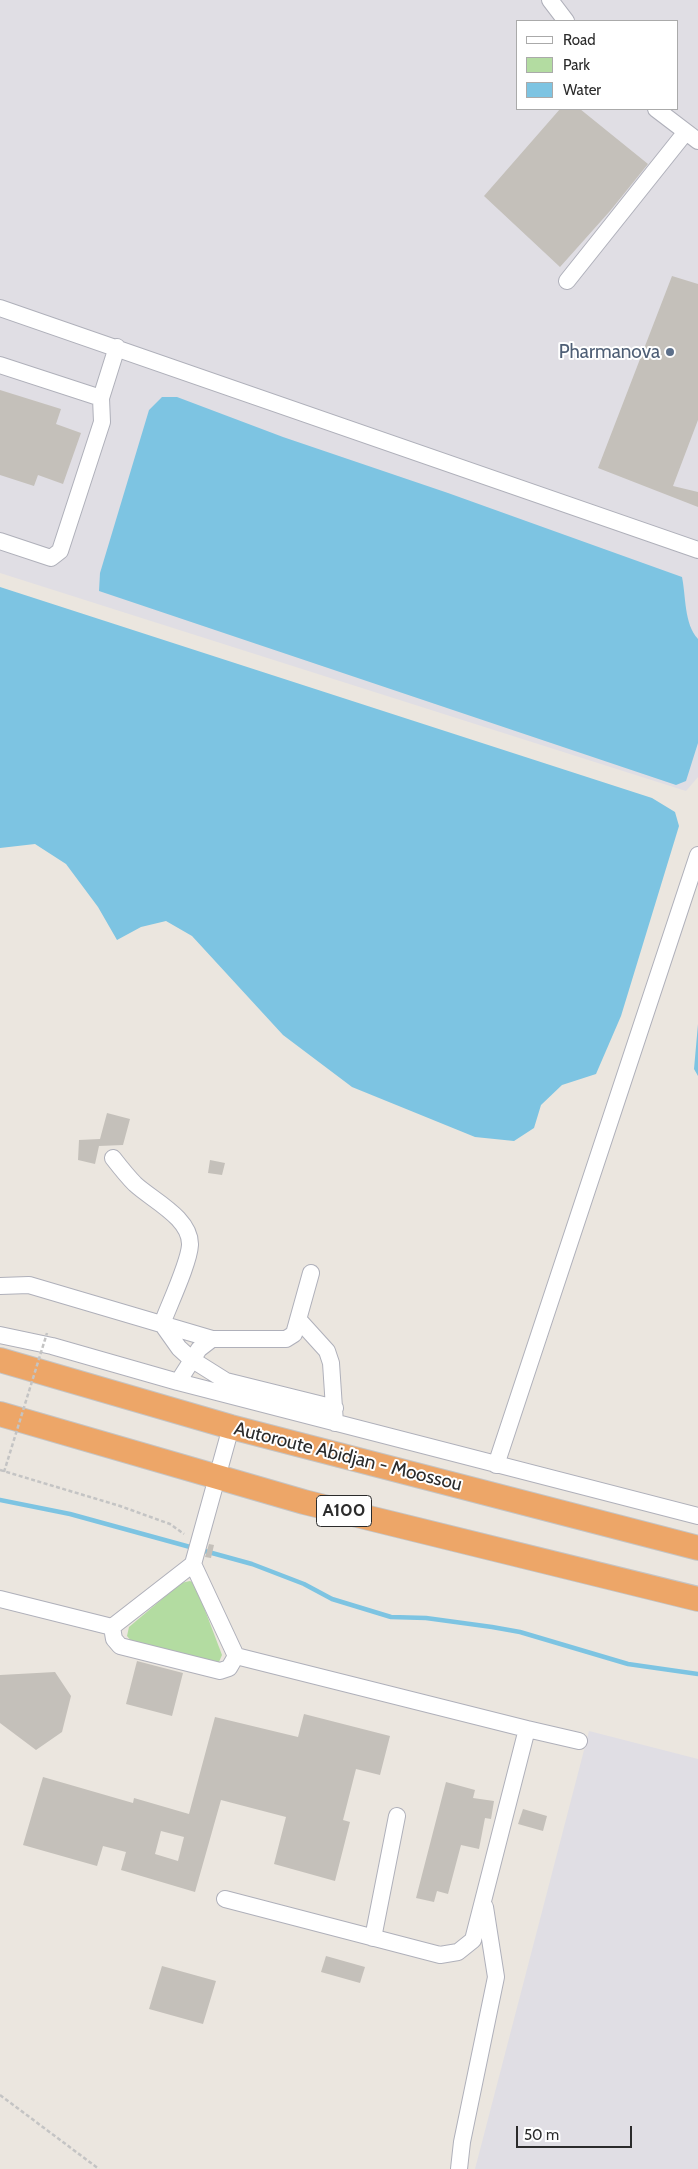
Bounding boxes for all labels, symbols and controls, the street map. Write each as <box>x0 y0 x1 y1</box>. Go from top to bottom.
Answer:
legend <box>516 20 678 110</box>
text: Road <box>563 31 596 49</box>
text: Park <box>563 56 590 74</box>
text: Water <box>563 81 601 99</box>
place label: Pharmanova <box>559 341 660 363</box>
marker: Pharmanova <box>664 346 676 358</box>
street label: Autoroute Abidjan - Moossou <box>232 1418 464 1496</box>
road number: A100 <box>316 1495 372 1526</box>
scale bar <box>518 2116 634 2148</box>
text: 50 m <box>524 2126 559 2144</box>

